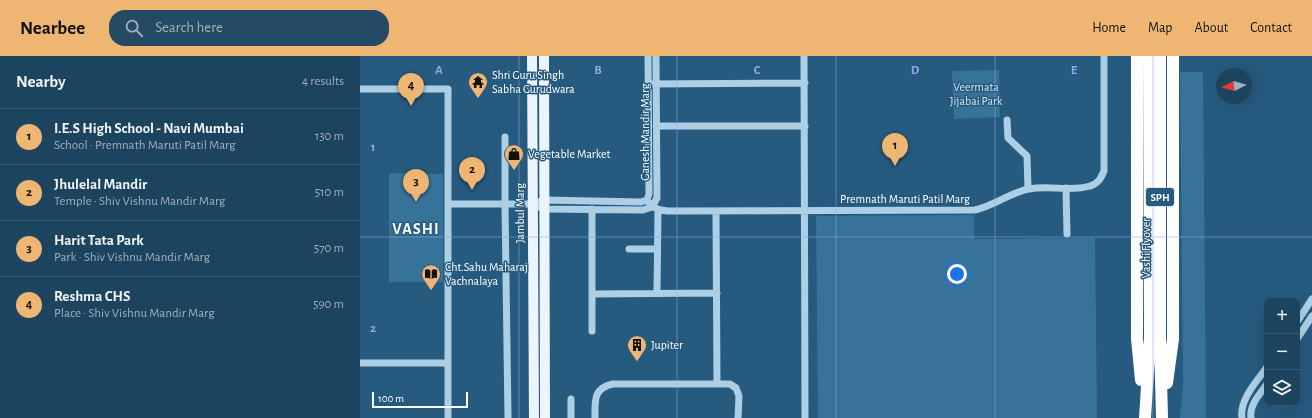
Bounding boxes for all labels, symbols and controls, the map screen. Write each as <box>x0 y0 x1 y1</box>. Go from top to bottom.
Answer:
search box <box>109 10 389 46</box>
icon: search <box>123 17 145 39</box>
text: Nearbee <box>20 19 85 38</box>
text: Search here <box>155 20 223 35</box>
text: Home <box>1092 21 1126 35</box>
text: Map <box>1148 21 1172 35</box>
text: About <box>1194 21 1228 35</box>
text: Contact <box>1250 21 1292 35</box>
text: A <box>435 64 443 77</box>
text: B <box>594 64 602 77</box>
text: C <box>754 64 761 77</box>
text: D <box>911 64 920 77</box>
text: E <box>1071 64 1078 77</box>
north arrow <box>1216 68 1252 104</box>
place label: Shri Guru Singh Sabha Gurudwara <box>492 69 575 95</box>
temple icon: Shri Guru Singh Sabha Gurudwara <box>467 71 489 99</box>
text: Nearby <box>16 73 66 90</box>
pin: 4 <box>398 73 424 106</box>
text: 4 results <box>302 75 344 88</box>
park label: Veermata Jijabai Park <box>950 81 1003 108</box>
street label: Ganesh Mandir Marg <box>639 83 651 181</box>
text: I.E.S High School - Navi Mumbai <box>54 121 244 136</box>
text: 1 <box>27 130 31 143</box>
text: 130 m <box>315 130 344 143</box>
pin: 1 <box>882 133 908 166</box>
text: School · Premnath Maruti Patil Marg <box>54 139 236 152</box>
text: 1 <box>371 141 375 154</box>
shop icon: Vegetable Market <box>503 143 525 171</box>
place label: Vegetable Market <box>528 148 611 160</box>
pin: 2 <box>459 157 485 190</box>
pin: 3 <box>403 169 429 202</box>
text: Jhulelal Mandir <box>54 177 147 192</box>
street label: Jambul Marg <box>514 183 526 243</box>
text: 2 <box>26 186 32 199</box>
text: 510 m <box>315 186 344 199</box>
road number: SPH <box>1146 188 1174 206</box>
street label: Premnath Maruti Patil Marg <box>840 193 970 205</box>
text: Temple · Shiv Vishnu Mandir Marg <box>54 195 225 208</box>
street label: Vashi Flyover <box>1140 218 1153 278</box>
district label: VASHI <box>392 221 440 237</box>
text: Harit Tata Park <box>54 233 144 248</box>
text: 3 <box>26 242 32 255</box>
text: 570 m <box>314 242 344 255</box>
text: Park · Shiv Vishnu Mandir Marg <box>54 251 210 264</box>
place label: Cht.Sahu Maharaj Vachnalaya <box>445 261 528 288</box>
library icon: Cht.Sahu Maharaj Vachnalaya <box>420 263 442 291</box>
your location <box>947 264 967 284</box>
text: Reshma CHS <box>54 289 130 304</box>
text: 4 <box>26 298 32 311</box>
text: 590 m <box>313 298 344 311</box>
map controls <box>1264 298 1300 406</box>
button: + <box>1264 298 1300 334</box>
text: Place · Shiv Vishnu Mandir Marg <box>54 307 215 320</box>
text: 2 <box>370 322 376 335</box>
building icon: Jupiter <box>626 334 648 362</box>
button: − <box>1264 334 1300 370</box>
place label: Jupiter <box>651 339 683 351</box>
button: layers <box>1264 370 1300 406</box>
scale bar <box>372 390 468 409</box>
text: 100 m <box>378 393 404 404</box>

